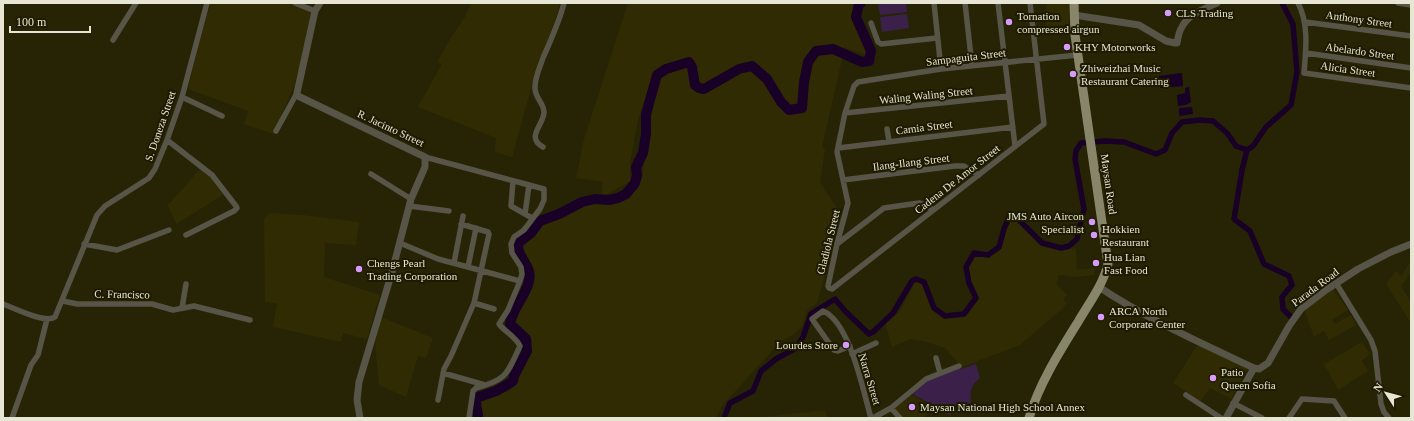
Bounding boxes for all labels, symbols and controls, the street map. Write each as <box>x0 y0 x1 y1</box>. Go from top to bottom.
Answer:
place label: CLS Trading <box>1176 7 1234 19</box>
scale bar <box>10 8 90 34</box>
marker: CLS Trading <box>1163 8 1173 18</box>
street label: Anthony Street <box>1325 8 1393 30</box>
place label: Tornation compressed airgun <box>1017 10 1100 35</box>
text: 100 m <box>16 15 47 29</box>
marker: Tornation compressed airgun <box>1004 17 1014 27</box>
street label: Abelardo Street <box>1325 40 1395 62</box>
place label: KHY Motorworks <box>1075 41 1156 53</box>
marker: KHY Motorworks <box>1062 42 1072 52</box>
street label: Sampaguita Street <box>925 46 1007 68</box>
street label: Alicia Street <box>1320 59 1376 79</box>
place label: Zhiweizhai Music Restaurant Catering <box>1081 62 1169 87</box>
marker: Zhiweizhai Music Restaurant Catering <box>1068 69 1078 79</box>
street label: Waling Waling Street <box>879 84 973 106</box>
street label: S. Doneza Street <box>142 89 178 163</box>
street label: R. Jacinto Street <box>356 107 426 149</box>
street label: Camia Street <box>895 118 953 136</box>
street label: Cadena De Amor Street <box>912 142 1002 216</box>
street label: Ilang-Ilang Street <box>872 151 950 173</box>
street label: Maysan Road <box>1099 153 1119 215</box>
street label: Gladiola Street <box>814 208 842 276</box>
place label: JMS Auto Aircon Specialist <box>1007 210 1084 235</box>
marker: JMS Auto Aircon Specialist <box>1087 217 1097 227</box>
place label: Hokkien Restaurant <box>1102 223 1149 248</box>
marker: Hokkien Restaurant <box>1089 230 1099 240</box>
place label: Hua Lian Fast Food <box>1104 251 1148 276</box>
place label: Chengs Pearl Trading Corporation <box>367 257 458 282</box>
marker: Hua Lian Fast Food <box>1091 258 1101 268</box>
marker: Chengs Pearl Trading Corporation <box>354 264 364 274</box>
street label: Parada Road <box>1289 265 1341 309</box>
street label: C. Francisco <box>94 288 150 300</box>
place label: ARCA North Corporate Center <box>1109 305 1185 330</box>
marker: ARCA North Corporate Center <box>1096 312 1106 322</box>
place label: Lourdes Store <box>776 339 838 351</box>
marker: Lourdes Store <box>841 340 851 350</box>
street label: Narra Street <box>856 352 884 406</box>
place label: Patio Queen Sofia <box>1221 366 1276 391</box>
marker: Patio Queen Sofia <box>1208 373 1218 383</box>
north arrow <box>1366 373 1406 413</box>
text: N <box>1371 380 1385 394</box>
place label: Maysan National High School Annex <box>920 401 1085 413</box>
marker: Maysan National High School Annex <box>907 402 917 412</box>

